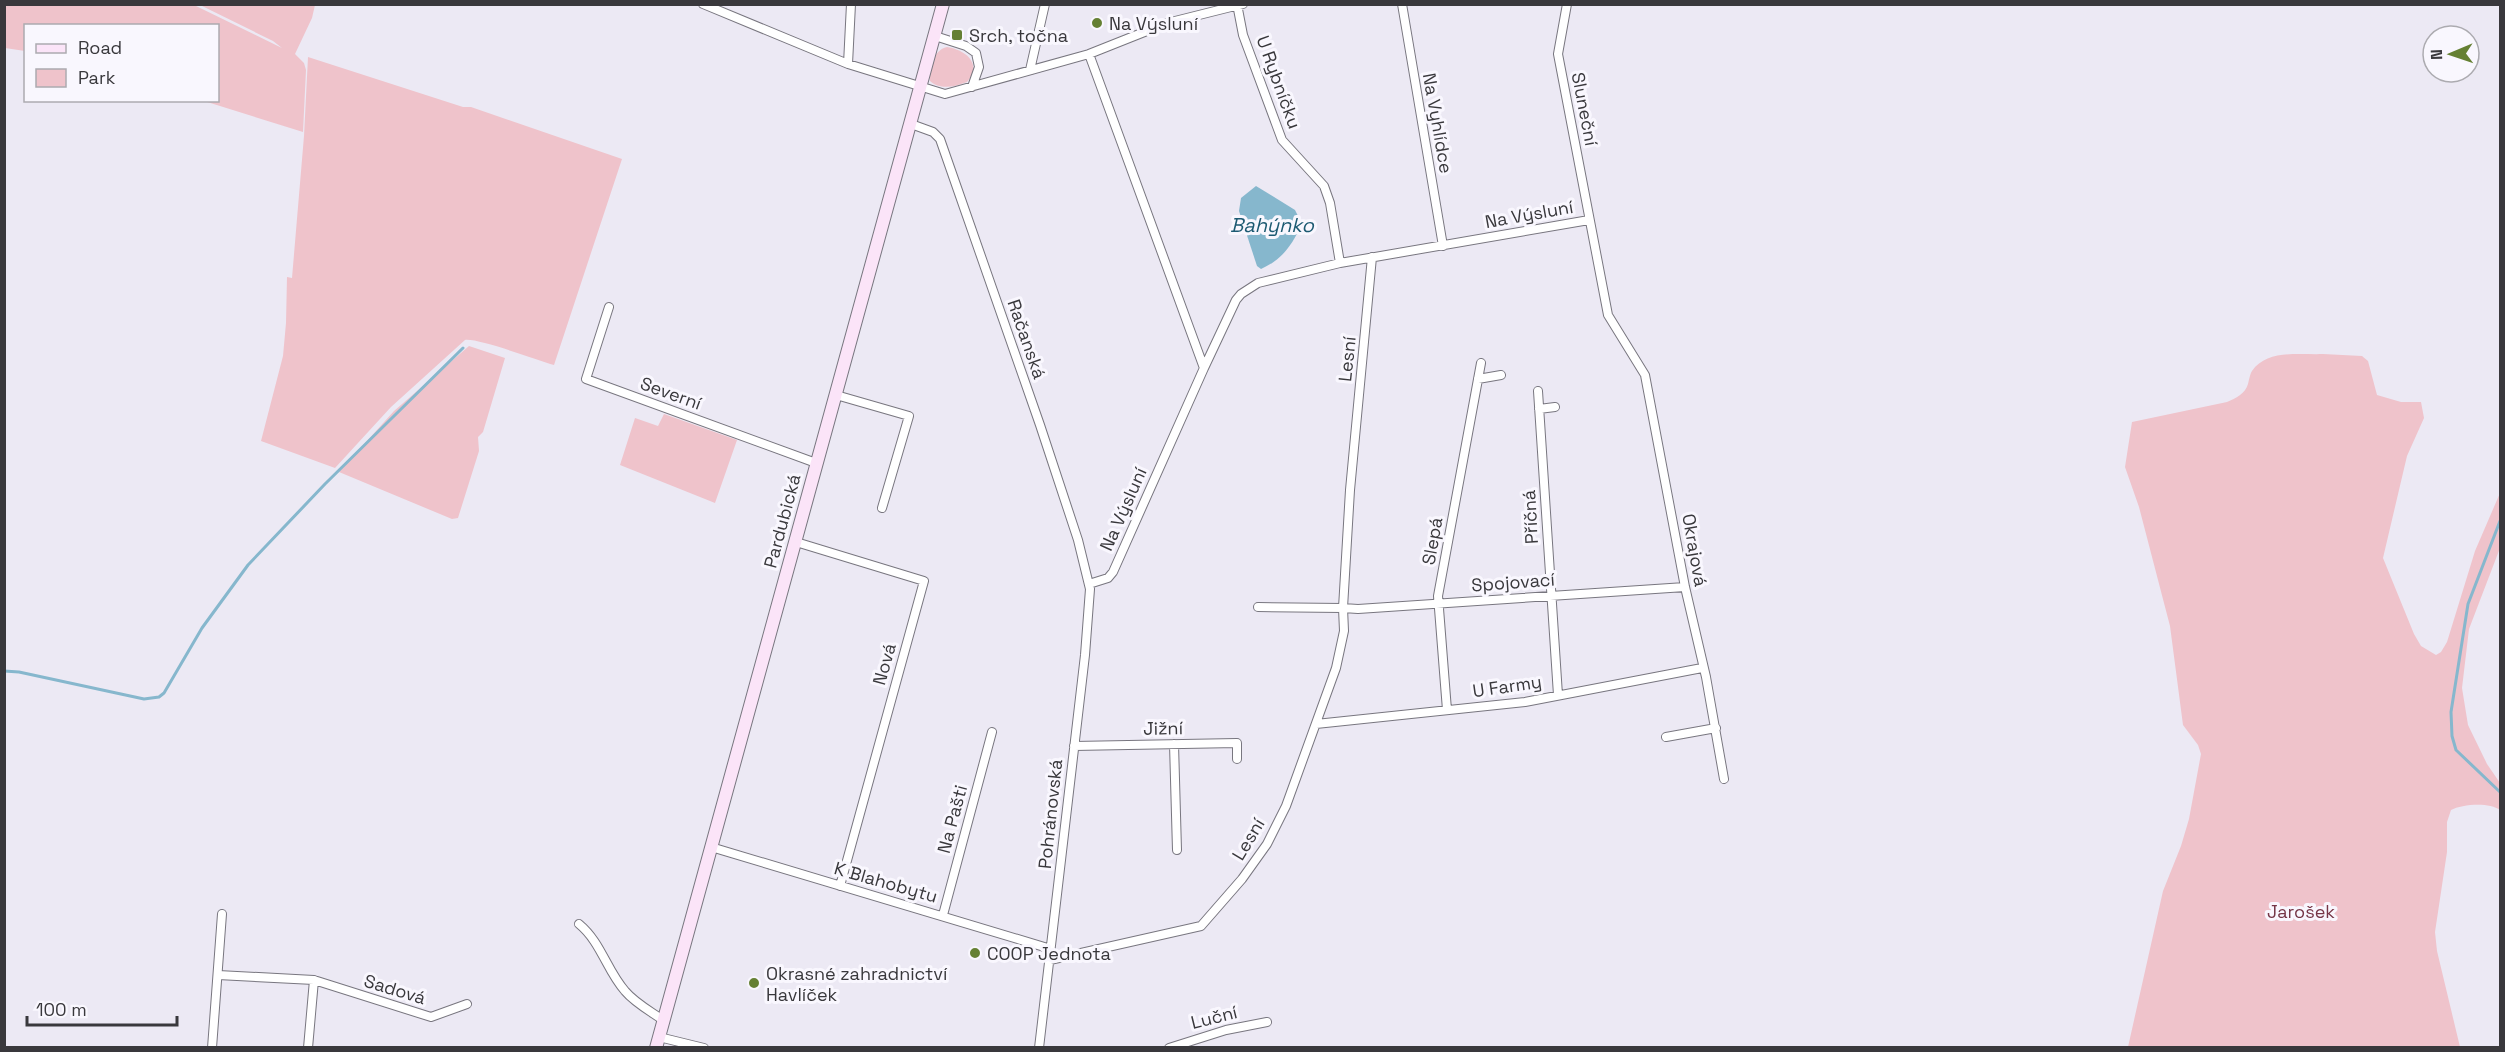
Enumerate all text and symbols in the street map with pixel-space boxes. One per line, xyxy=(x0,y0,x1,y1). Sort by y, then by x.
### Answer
place label: Na Výsluní xyxy=(1109,12,1199,35)
marker: Na Výsluní xyxy=(1090,16,1104,30)
legend xyxy=(24,24,219,102)
place label: Srch, točna xyxy=(969,24,1068,47)
north arrow xyxy=(2421,24,2481,84)
marker: Srch, točna xyxy=(950,28,964,42)
street label: U Rybníčku xyxy=(1252,32,1306,132)
text: Road xyxy=(78,36,122,59)
text: N xyxy=(2426,49,2447,60)
text: Park xyxy=(78,66,116,89)
street label: Sluneční xyxy=(1567,70,1603,148)
street label: Na Vyhlídce xyxy=(1418,71,1458,175)
street label: Na Výsluní xyxy=(1483,195,1575,233)
water label: Bahýnko xyxy=(1230,212,1315,238)
street label: Račanská xyxy=(1003,296,1051,382)
street label: Lesní xyxy=(1333,335,1361,383)
street label: Severní xyxy=(637,371,705,415)
street label: Na Výsluní xyxy=(1094,463,1152,554)
street label: Pardubická xyxy=(758,471,806,571)
street label: Příčná xyxy=(1517,489,1543,545)
street label: Okrajová xyxy=(1677,512,1713,588)
street label: Slepá xyxy=(1417,515,1447,567)
street label: Spojovací xyxy=(1470,568,1556,596)
street label: Nová xyxy=(867,640,901,688)
street label: U Farmy xyxy=(1471,670,1543,702)
street label: Jižní xyxy=(1143,716,1184,740)
street label: Pohránovská xyxy=(1033,758,1067,870)
street label: Na Pašti xyxy=(932,782,972,856)
street label: Lesní xyxy=(1226,813,1270,864)
street label: K Blahobytu xyxy=(832,856,940,908)
park label: Jarošek xyxy=(2267,900,2335,923)
place label: COOP Jednota xyxy=(987,942,1111,965)
marker: COOP Jednota xyxy=(968,946,982,960)
place label: Okrasné zahradnictví Havlíček xyxy=(766,962,948,1006)
street label: Sadová xyxy=(361,969,429,1009)
marker: Okrasné zahradnictví Havlíček xyxy=(747,976,761,990)
scale bar xyxy=(27,989,177,1027)
text: 100 m xyxy=(36,998,87,1021)
street label: Luční xyxy=(1188,1000,1240,1034)

